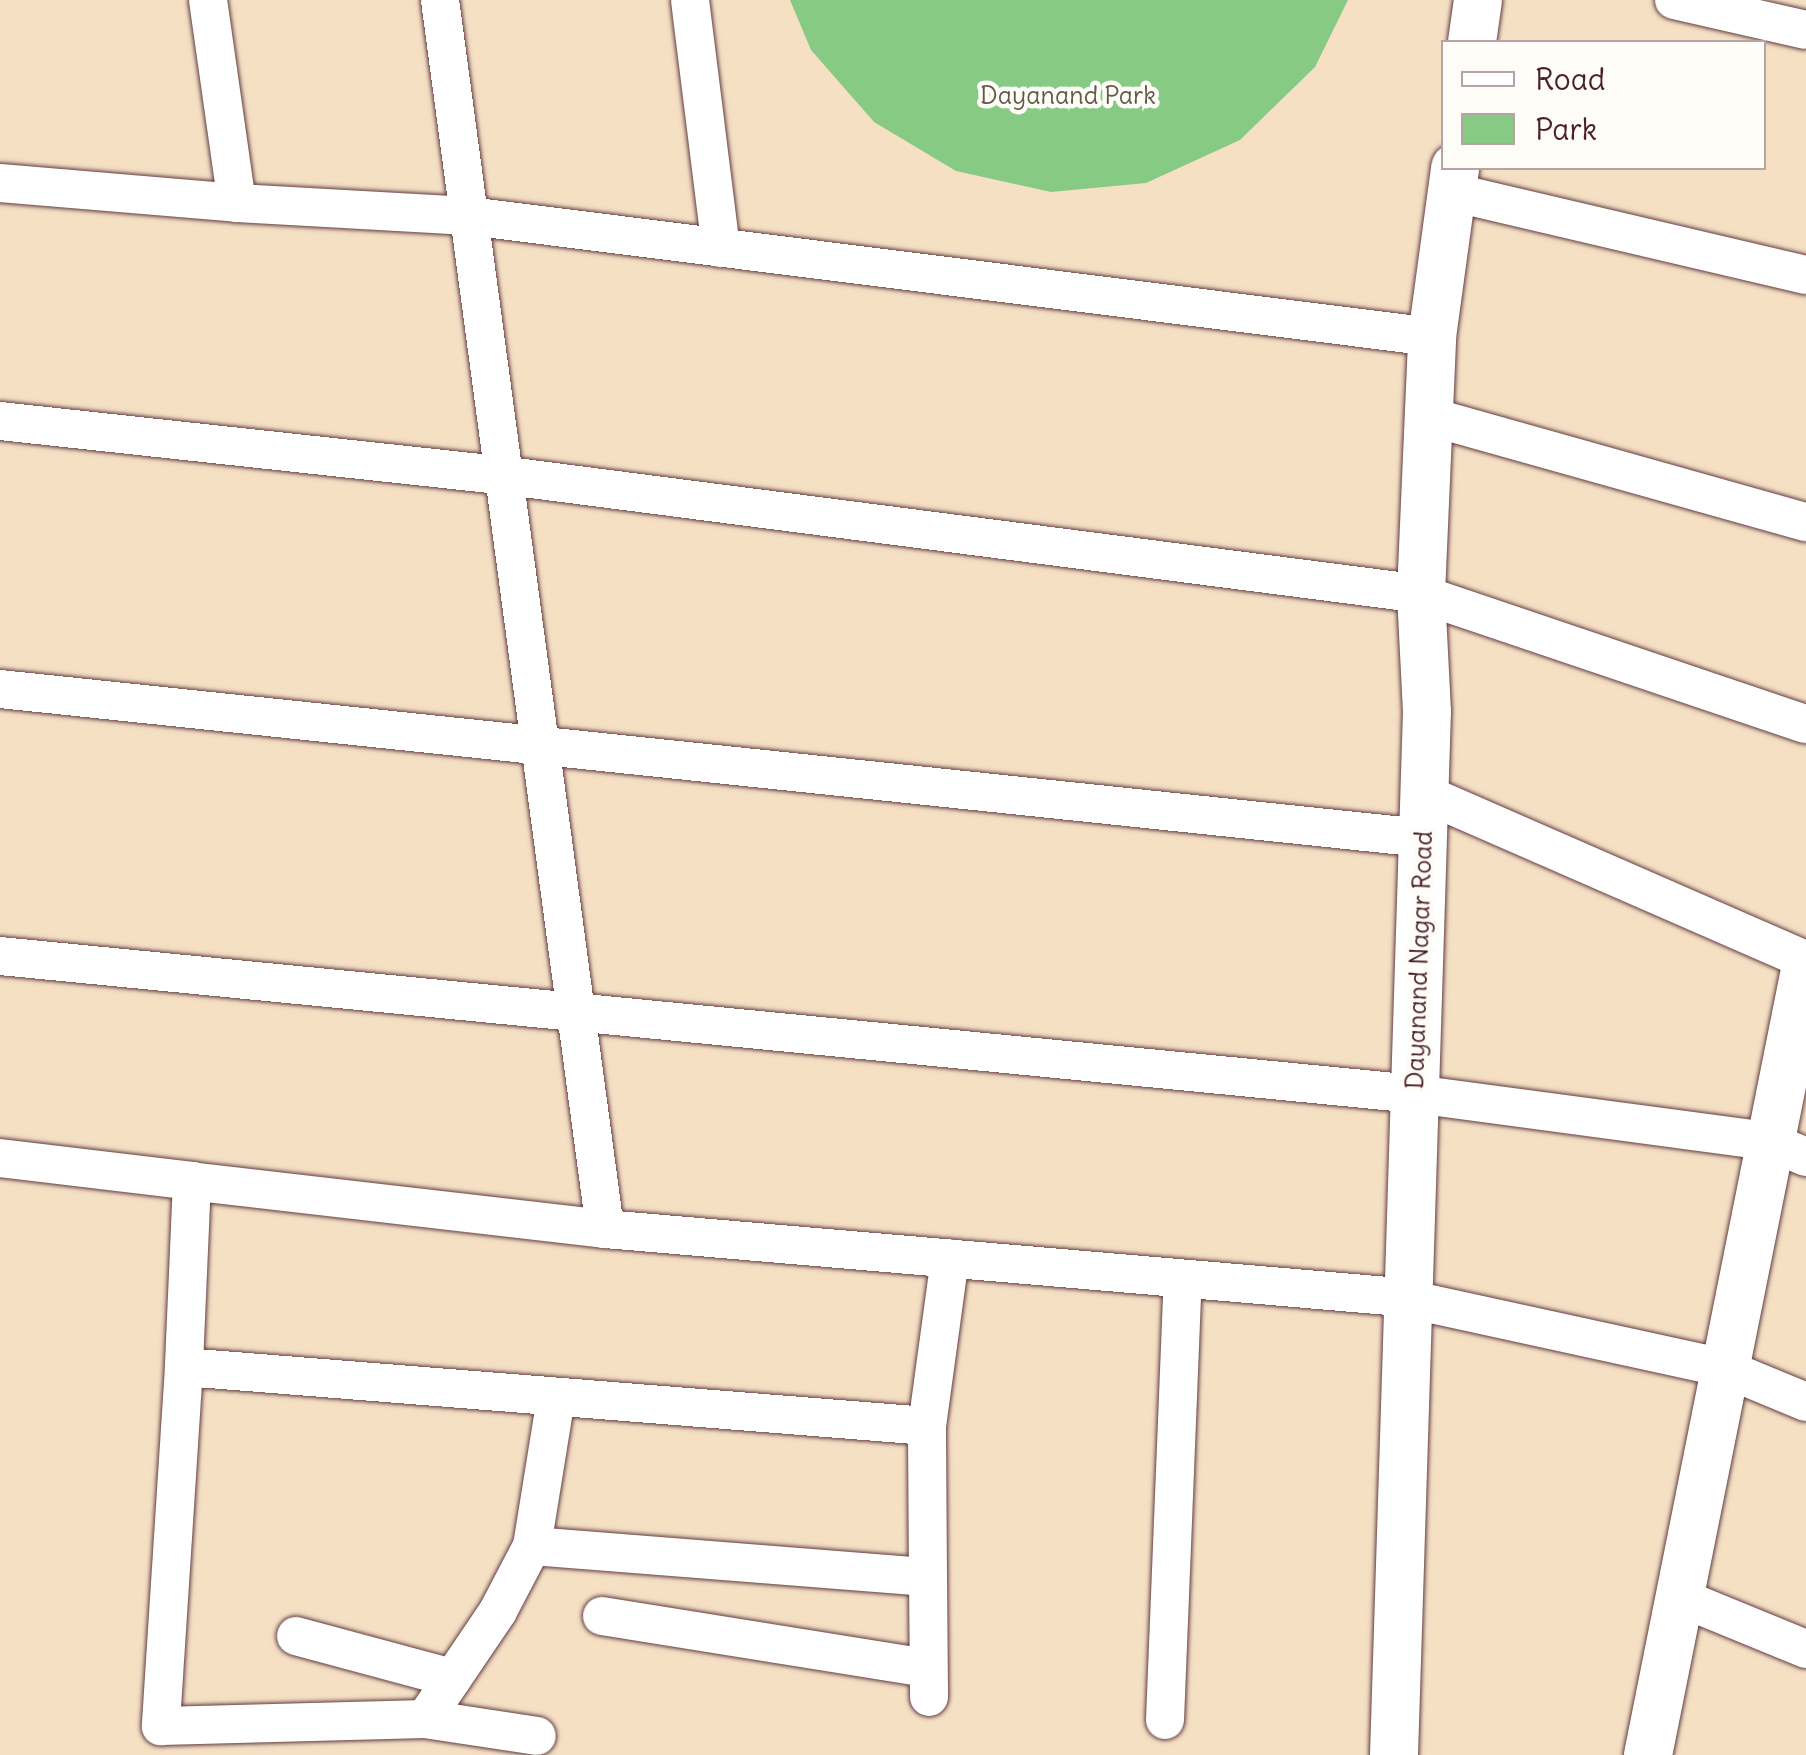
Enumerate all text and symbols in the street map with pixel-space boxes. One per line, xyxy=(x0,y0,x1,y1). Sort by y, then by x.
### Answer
legend xyxy=(1441,40,1766,170)
text: Road xyxy=(1535,60,1605,98)
park label: Dayanand Park xyxy=(980,80,1156,110)
text: Park xyxy=(1535,110,1597,148)
street label: Dayanand Nagar Road xyxy=(1399,830,1439,1090)

